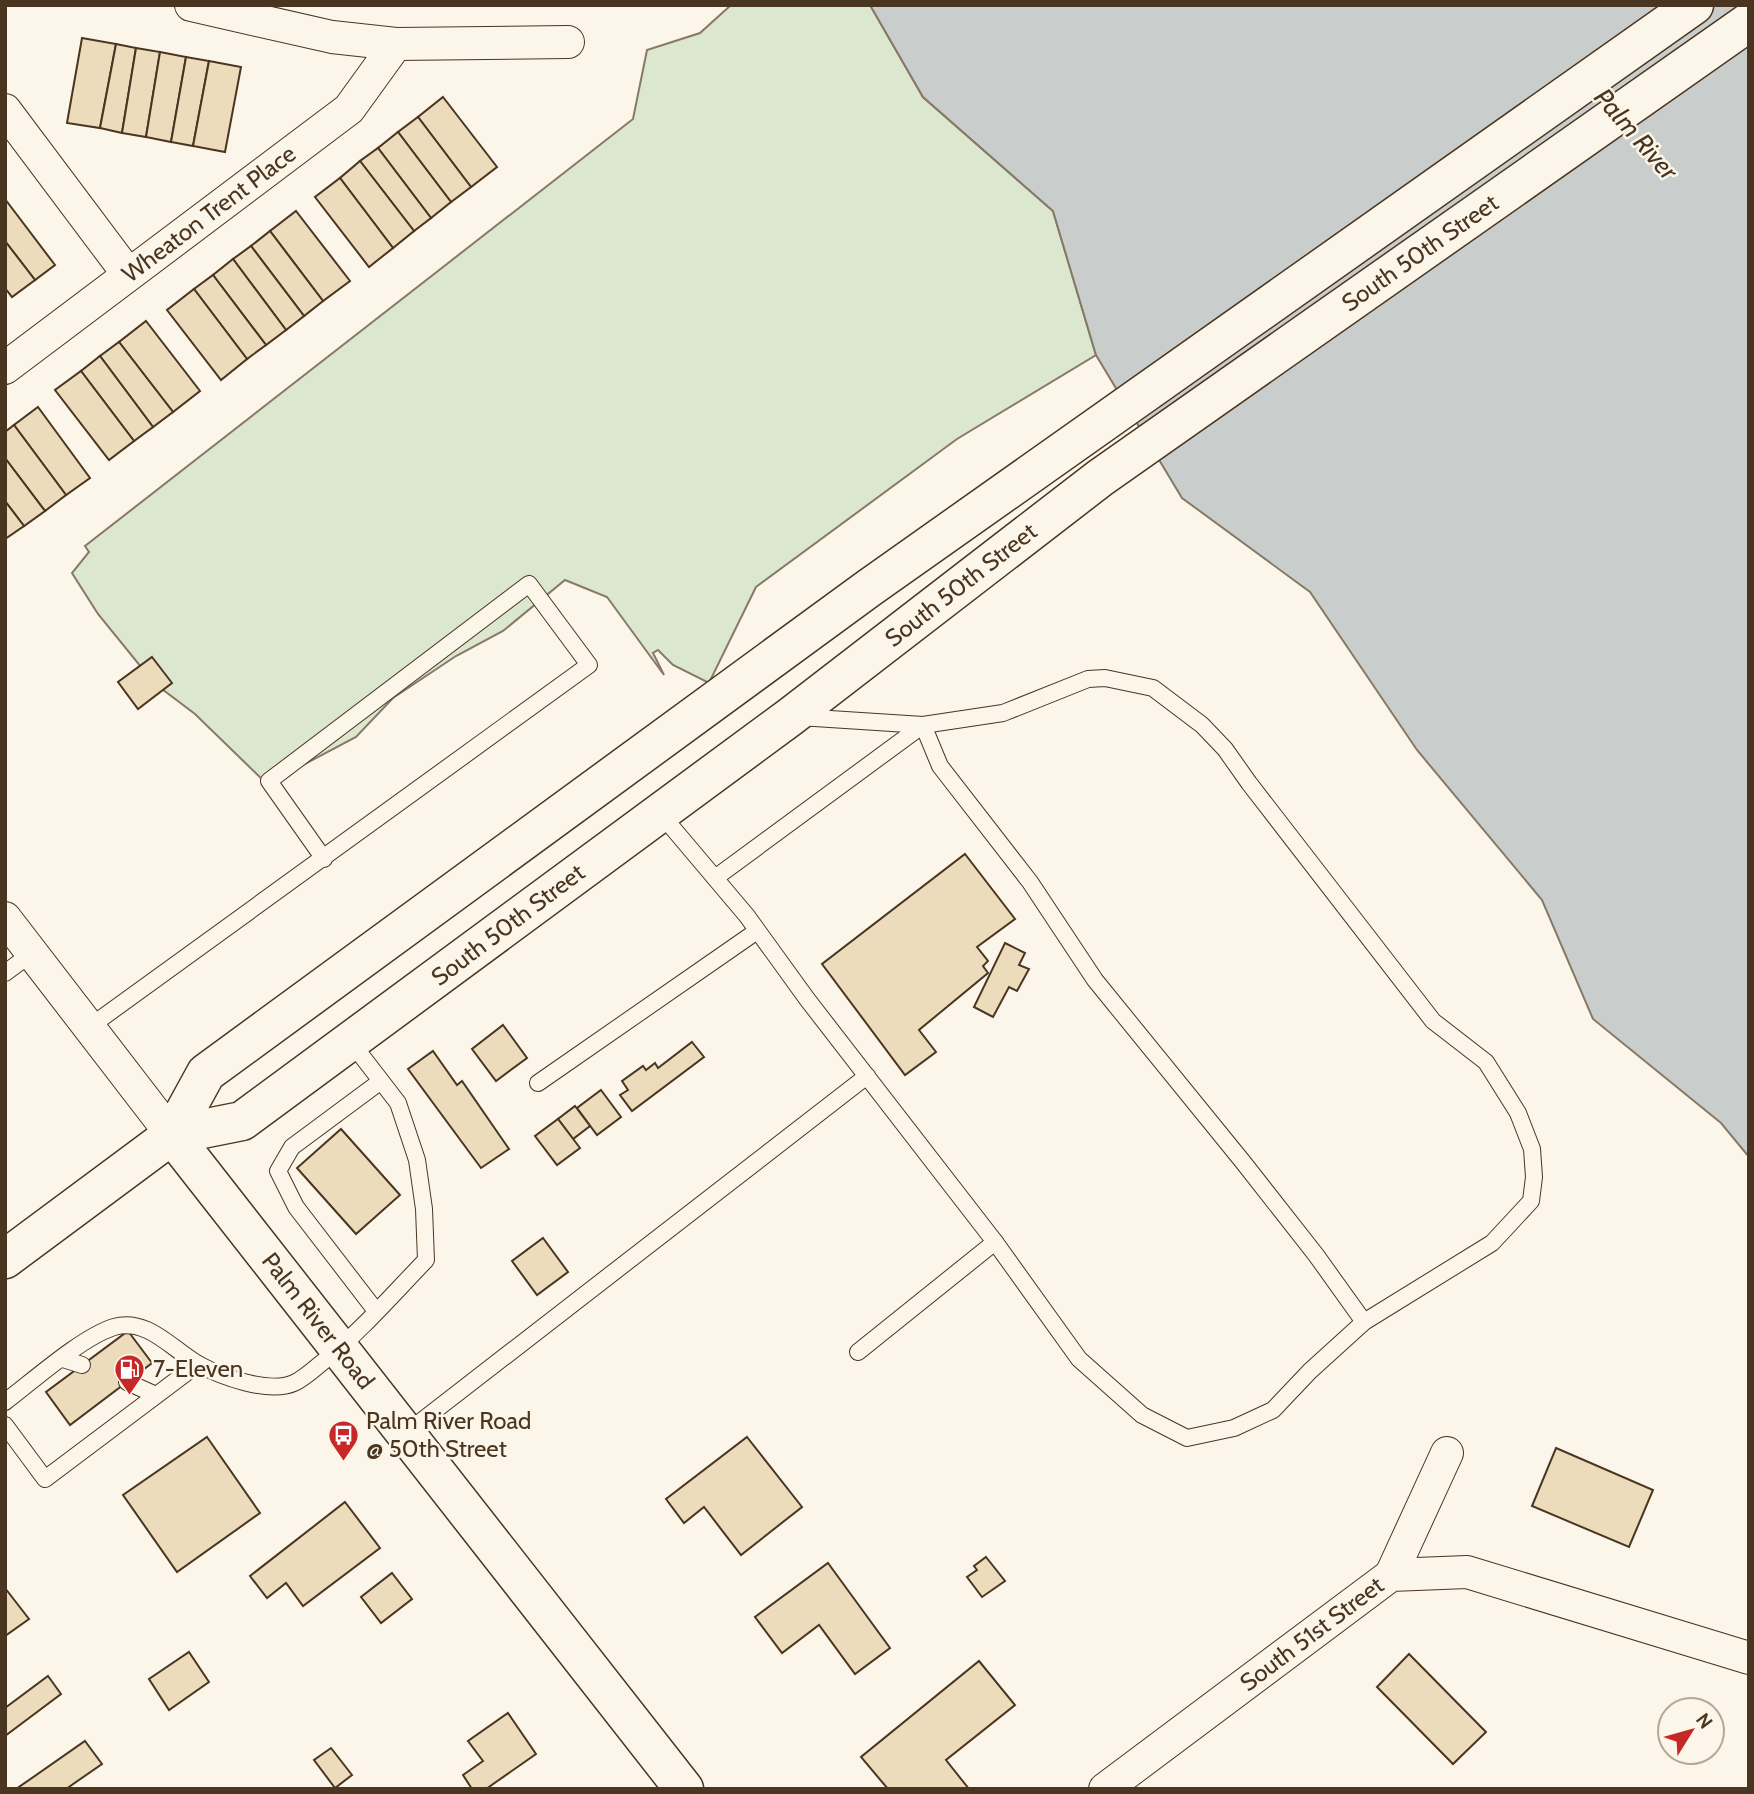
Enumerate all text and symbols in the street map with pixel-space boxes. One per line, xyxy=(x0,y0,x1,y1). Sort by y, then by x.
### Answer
water label: Palm River xyxy=(1587,82,1685,187)
street label: Wheaton Trent Place xyxy=(116,139,301,288)
street label: South 50th Street xyxy=(1336,188,1503,317)
street label: South 50th Street xyxy=(879,516,1042,653)
street label: South 50th Street xyxy=(425,858,590,992)
street label: Palm River Road xyxy=(256,1247,381,1395)
fuel station icon: 7-Eleven xyxy=(113,1352,147,1396)
place label: 7-Eleven xyxy=(153,1354,243,1383)
place label: Palm River Road @ 50th Street xyxy=(366,1406,531,1463)
bus stop icon: Palm River Road @ 50th Street xyxy=(326,1418,360,1462)
street label: South 51st Street xyxy=(1234,1570,1389,1697)
north arrow xyxy=(1656,1696,1726,1766)
text: N xyxy=(1691,1709,1717,1733)

